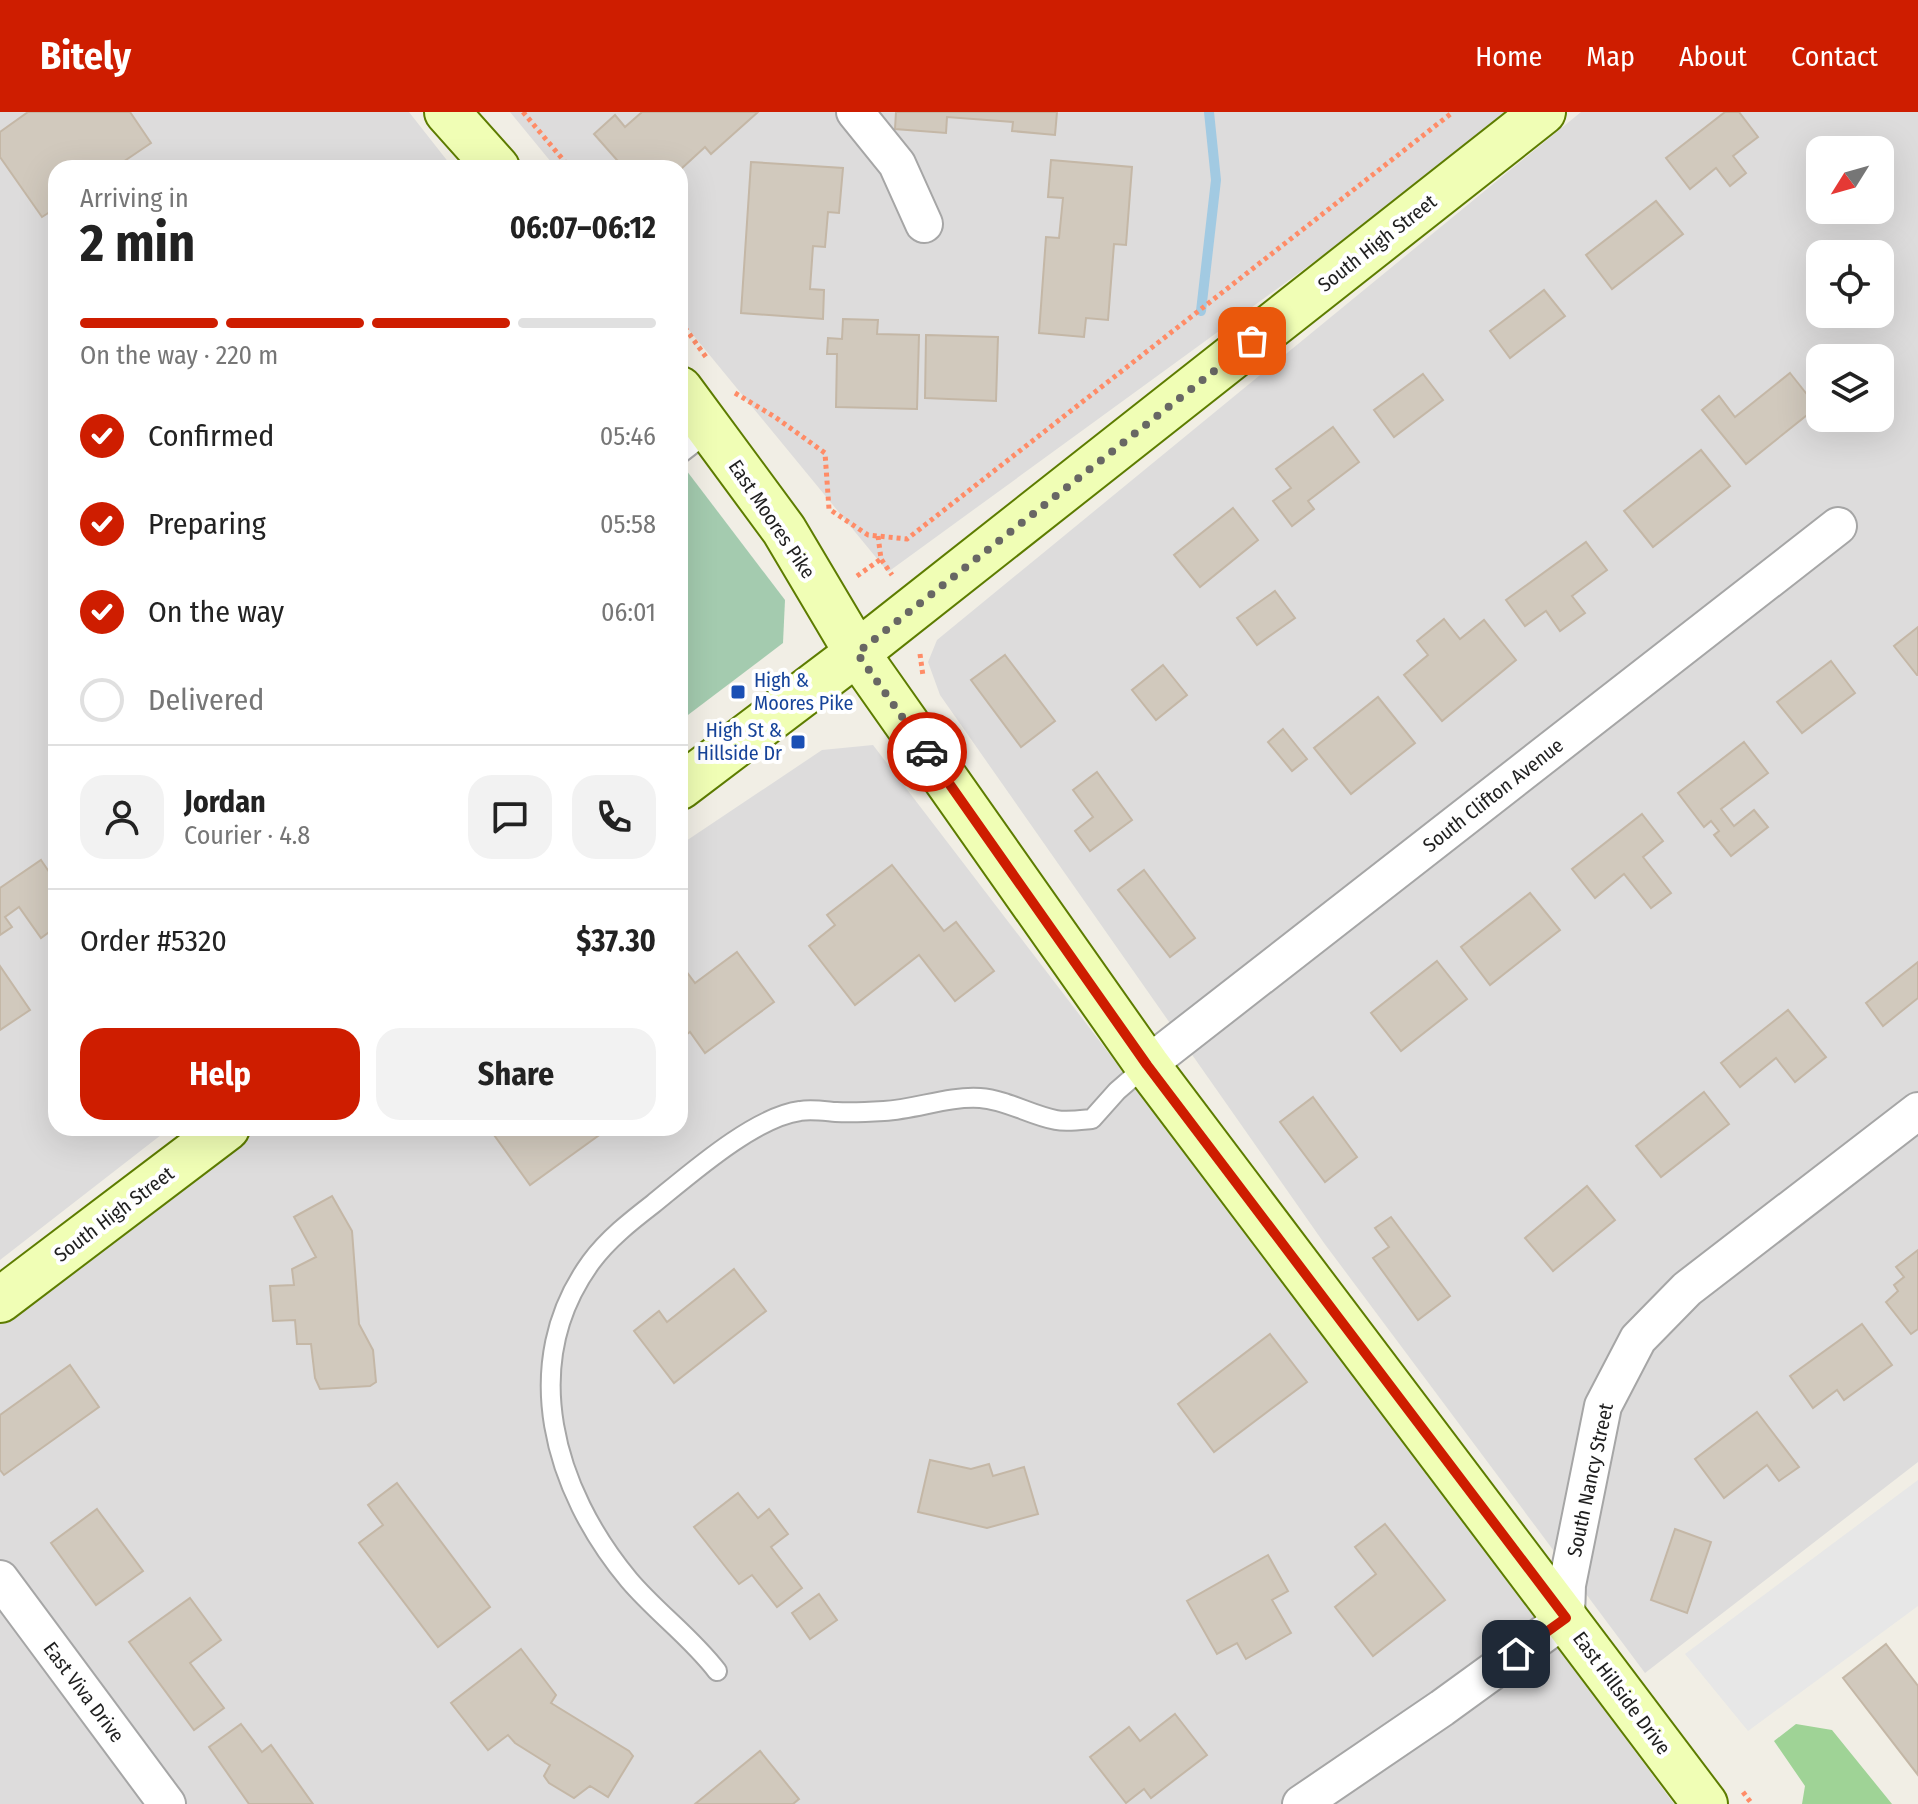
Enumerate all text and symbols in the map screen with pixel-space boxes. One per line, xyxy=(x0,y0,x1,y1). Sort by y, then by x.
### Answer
text: Bitely xyxy=(40,33,131,79)
text: Home xyxy=(1475,40,1542,73)
text: Map xyxy=(1586,40,1635,73)
text: About xyxy=(1679,40,1747,73)
text: Contact xyxy=(1791,40,1878,73)
north arrow xyxy=(1806,136,1894,224)
map controls xyxy=(1806,136,1894,432)
text: Arriving in xyxy=(80,183,189,214)
street label: South High Street xyxy=(1313,189,1441,297)
text: 06:07–06:12 xyxy=(510,210,656,246)
text: 2 min xyxy=(80,212,195,275)
button: locate xyxy=(1806,240,1894,328)
pin xyxy=(1218,307,1286,375)
icon: bag xyxy=(1230,319,1274,363)
text: On the way · 220 m xyxy=(80,340,278,371)
button: layers xyxy=(1806,344,1894,432)
icon: check xyxy=(80,414,124,458)
text: Confirmed xyxy=(148,418,274,454)
text: 05:46 xyxy=(600,421,656,452)
street label: East Moores Pike xyxy=(723,455,821,583)
icon: check xyxy=(80,502,124,546)
text: Preparing xyxy=(148,506,266,542)
text: 05:58 xyxy=(600,509,656,540)
icon: check xyxy=(80,590,124,634)
text: On the way xyxy=(148,594,284,630)
text: 06:01 xyxy=(601,597,656,628)
place label: High & Moores Pike xyxy=(754,668,853,715)
text: Delivered xyxy=(148,682,264,718)
marker: High & Moores Pike xyxy=(729,683,747,701)
courier xyxy=(887,712,967,792)
place label: High St & Hillside Dr xyxy=(697,718,782,765)
icon: car xyxy=(905,730,949,774)
marker: High St & Hillside Dr xyxy=(789,733,807,751)
street label: South Clifton Avenue xyxy=(1418,733,1568,857)
button: person xyxy=(80,775,164,859)
button: chat xyxy=(468,775,552,859)
button: phone xyxy=(572,775,656,859)
text: Jordan xyxy=(184,784,266,820)
text: Courier · 4.8 xyxy=(184,820,310,851)
text: Order #5320 xyxy=(80,923,227,959)
text: $37.30 xyxy=(576,923,656,959)
button: Help xyxy=(80,1028,360,1120)
button: Share xyxy=(376,1028,656,1120)
street label: South High Street xyxy=(49,1161,179,1267)
street label: South Nancy Street xyxy=(1562,1401,1618,1559)
pin xyxy=(1482,1620,1550,1688)
street label: East Hillside Drive xyxy=(1568,1627,1676,1759)
icon: home xyxy=(1494,1632,1538,1676)
street label: East Viva Drive xyxy=(39,1637,129,1747)

